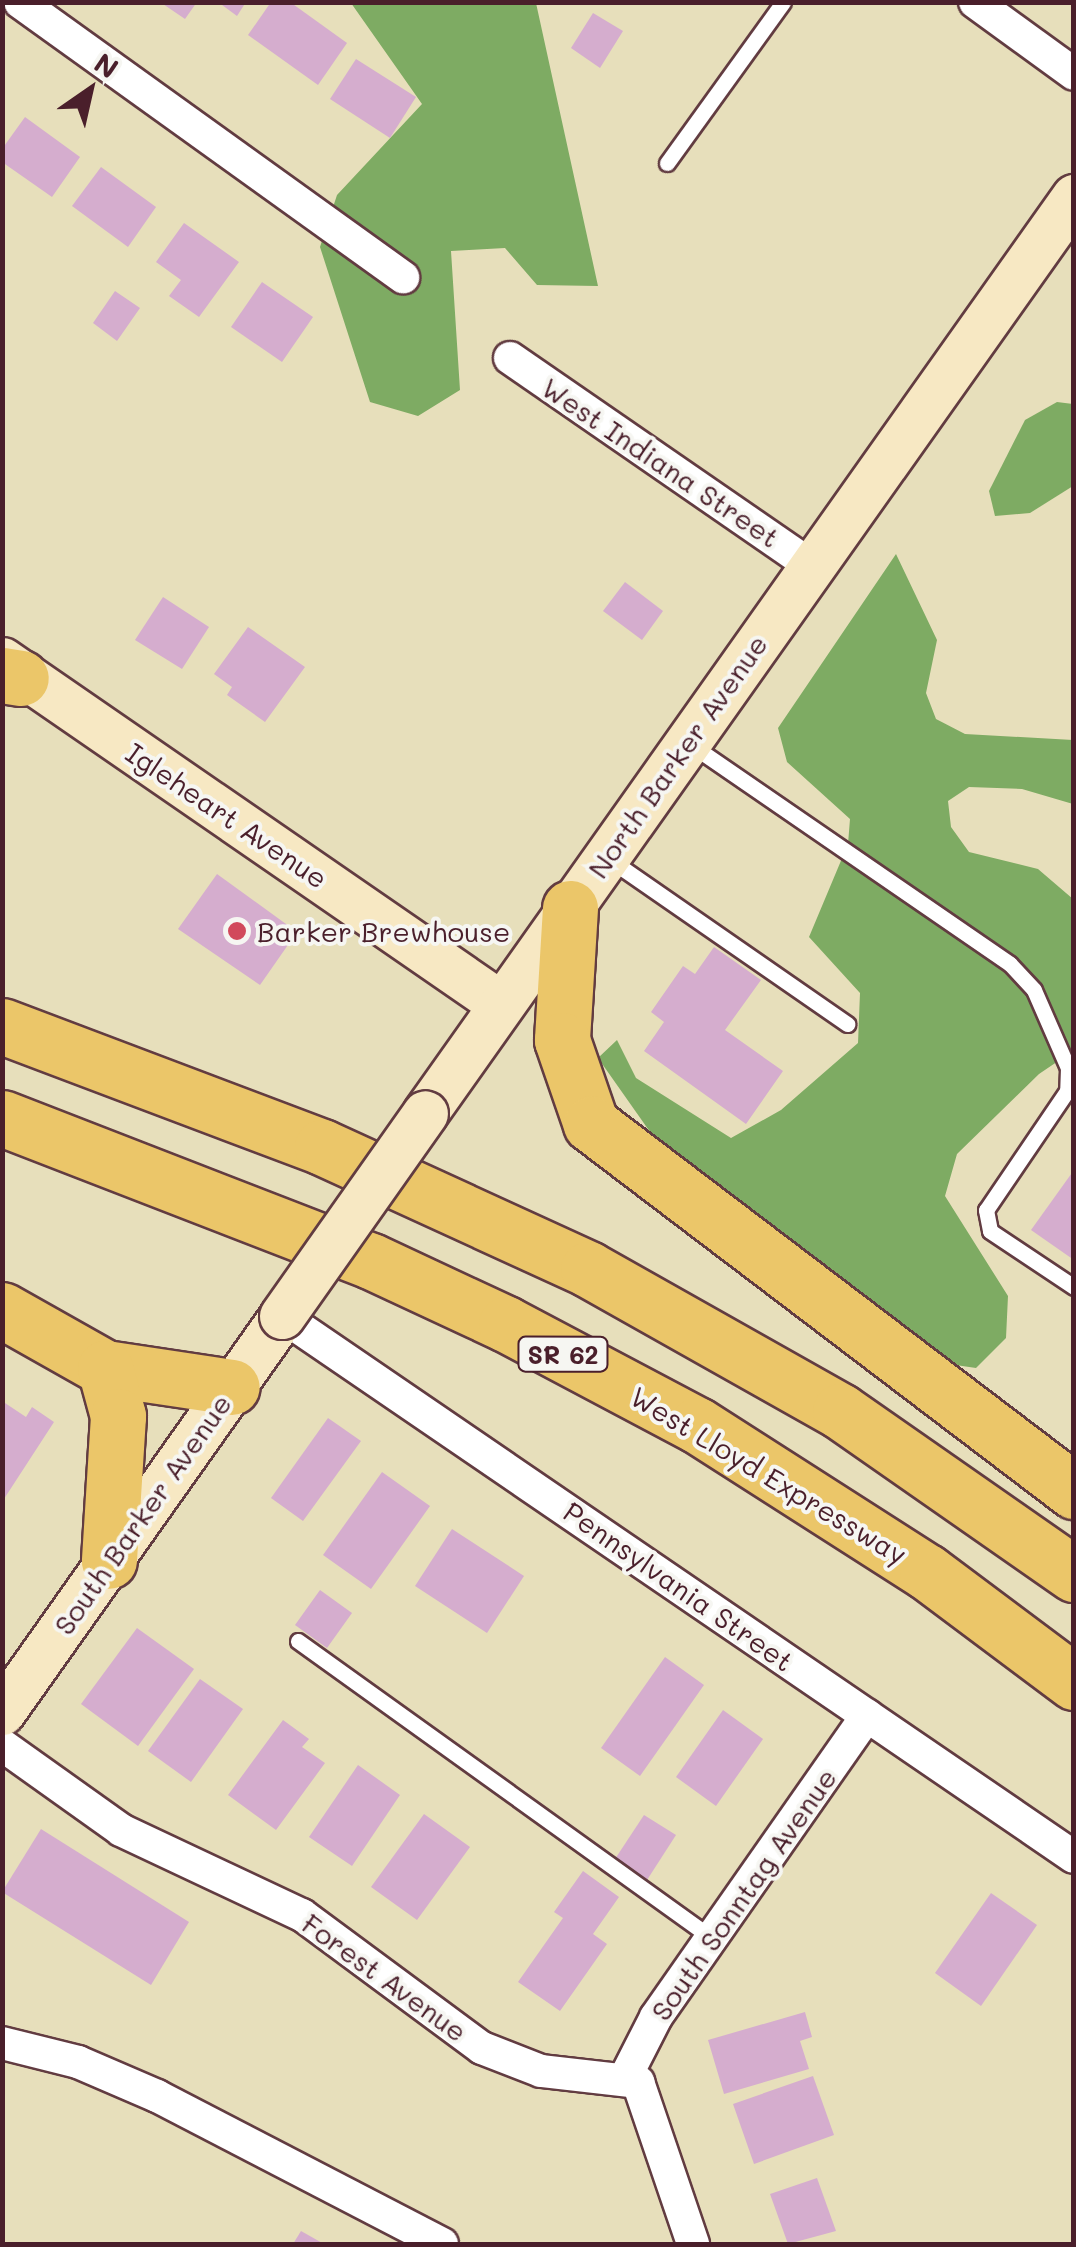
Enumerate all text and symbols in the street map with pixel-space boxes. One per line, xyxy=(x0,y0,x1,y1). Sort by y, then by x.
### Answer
north arrow xyxy=(40,40,140,140)
text: N xyxy=(88,44,126,86)
street label: West Indiana Street xyxy=(536,370,786,554)
street label: North Barker Avenue xyxy=(580,628,774,884)
street label: Igleheart Avenue xyxy=(120,735,334,895)
place label: Barker Brewhouse xyxy=(257,914,510,948)
marker: Barker Brewhouse xyxy=(226,920,248,942)
road number: SR 62 xyxy=(516,1334,610,1374)
street label: West Lloyd Expressway xyxy=(625,1379,913,1571)
street label: South Barker Avenue xyxy=(46,1387,238,1641)
street label: Pennsylvania Street xyxy=(558,1494,800,1678)
street label: South Sonntag Avenue xyxy=(643,1761,843,2027)
street label: Forest Avenue xyxy=(296,1906,474,2048)

